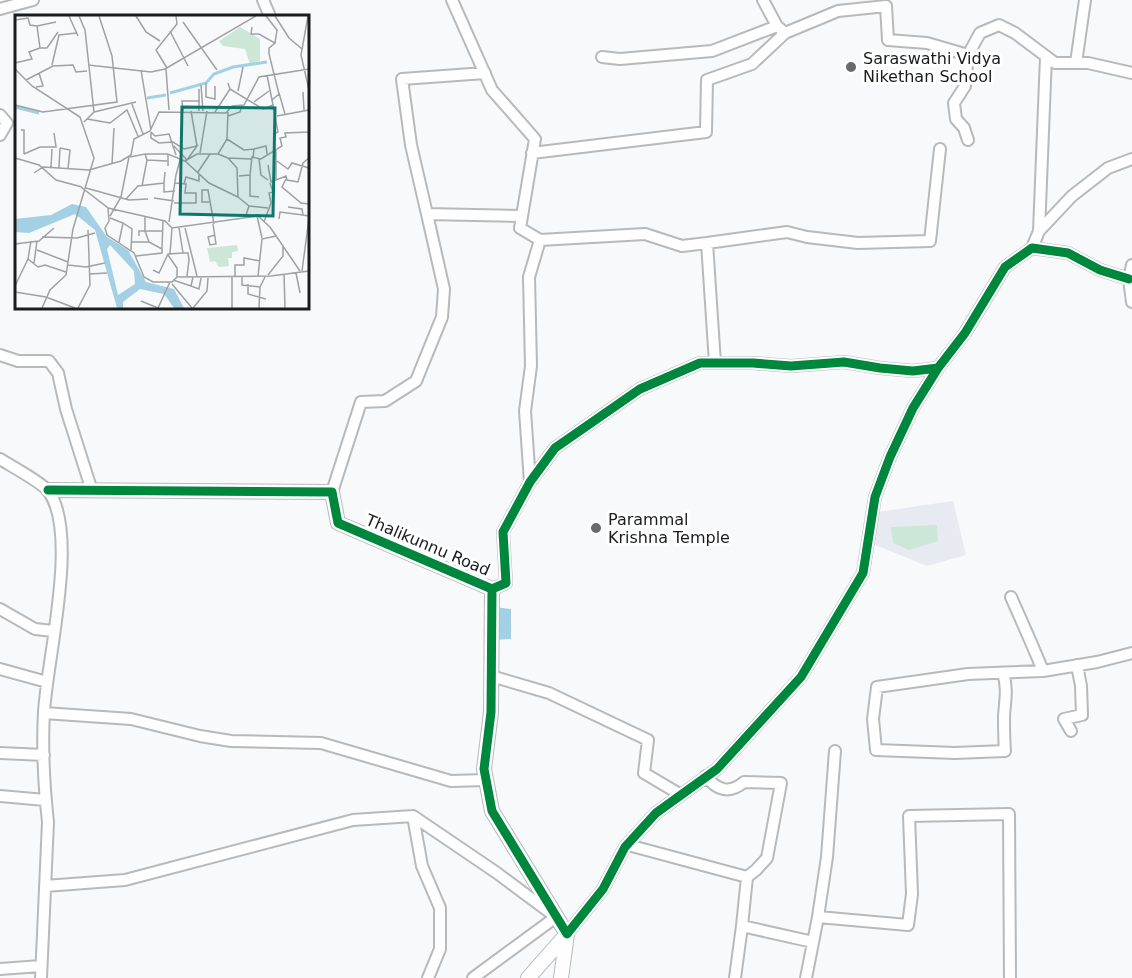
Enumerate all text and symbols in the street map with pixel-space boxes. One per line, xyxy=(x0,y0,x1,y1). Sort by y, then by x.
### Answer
inset map xyxy=(15,15,309,309)
place label: Saraswathi Vidya Nikethan School xyxy=(863,49,1001,86)
marker: Saraswathi Vidya Nikethan School xyxy=(844,60,858,74)
street label: Thalikunnu Road xyxy=(362,510,493,580)
place label: Parammal Krishna Temple xyxy=(608,510,730,547)
marker: Parammal Krishna Temple xyxy=(589,521,603,535)

